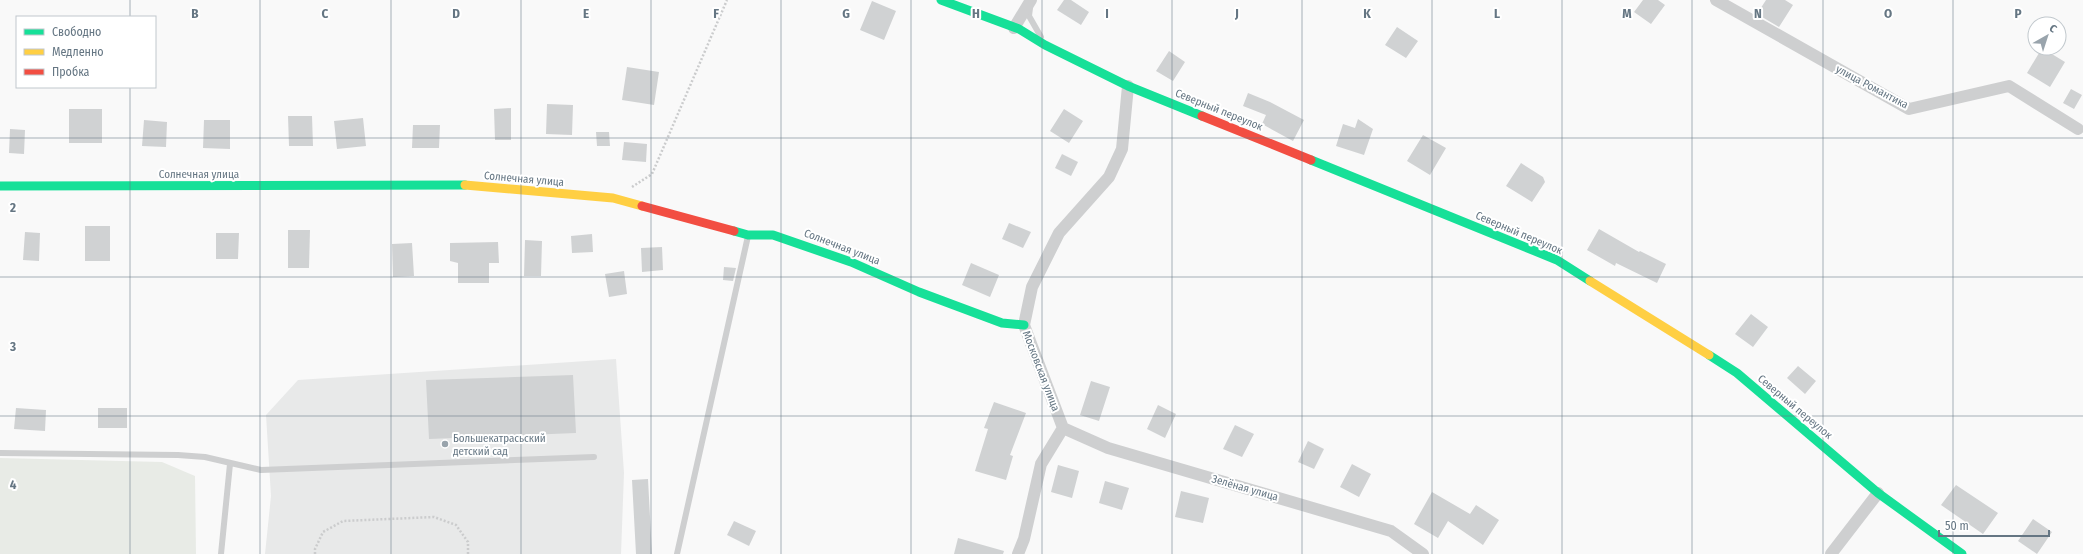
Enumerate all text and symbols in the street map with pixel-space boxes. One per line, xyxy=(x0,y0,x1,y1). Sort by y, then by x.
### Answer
text: B xyxy=(191,6,199,21)
text: C xyxy=(322,6,329,21)
text: D xyxy=(452,6,460,21)
text: E xyxy=(583,6,589,21)
text: F xyxy=(713,6,719,21)
text: G xyxy=(842,6,850,21)
text: H xyxy=(972,6,980,21)
text: I xyxy=(1105,6,1109,21)
text: J xyxy=(1234,6,1239,21)
text: K xyxy=(1363,6,1371,21)
text: L xyxy=(1494,6,1500,21)
text: M xyxy=(1622,6,1632,21)
text: N xyxy=(1754,6,1762,21)
text: O xyxy=(1884,6,1892,21)
text: P xyxy=(2014,6,2022,21)
legend xyxy=(16,16,156,88)
north arrow xyxy=(2027,16,2067,56)
text: С xyxy=(2047,22,2059,36)
text: Свободно xyxy=(52,25,101,39)
text: Медленно xyxy=(52,45,104,59)
street label: улица Романтика xyxy=(1834,62,1910,112)
text: Пробка xyxy=(52,65,90,79)
street label: Северный переулок xyxy=(1173,87,1265,134)
street label: Солнечная улица xyxy=(159,168,239,181)
street label: Солнечная улица xyxy=(483,169,565,189)
text: 2 xyxy=(9,200,16,215)
street label: Северный переулок xyxy=(1474,209,1565,258)
street label: Солнечная улица xyxy=(802,227,882,267)
street label: Московская улица xyxy=(1020,329,1062,413)
text: 3 xyxy=(9,339,16,354)
street label: Северный переулок xyxy=(1755,372,1835,442)
place label: Большекатрасьский детский сад xyxy=(453,432,546,458)
marker: Большекатрасьский детский сад xyxy=(440,439,450,449)
street label: Зелёная улица xyxy=(1210,472,1280,504)
text: 4 xyxy=(10,477,17,492)
scale bar xyxy=(1939,512,2049,538)
text: 50 m xyxy=(1945,519,1969,533)

